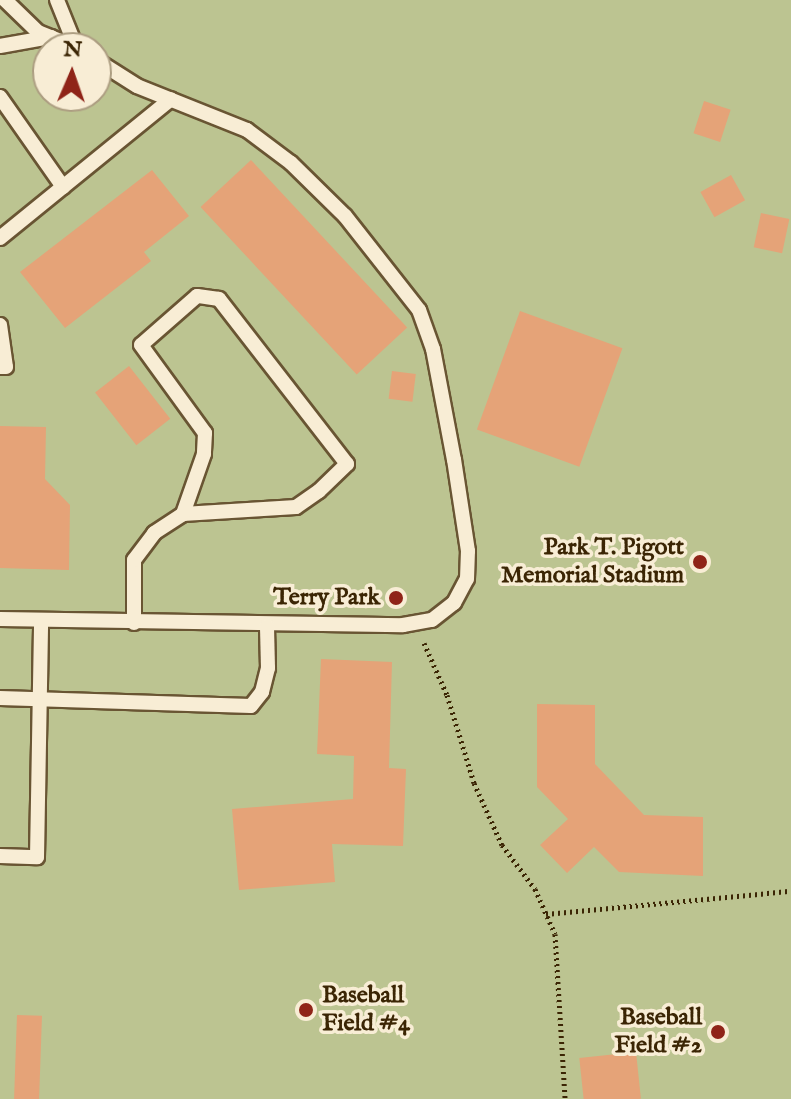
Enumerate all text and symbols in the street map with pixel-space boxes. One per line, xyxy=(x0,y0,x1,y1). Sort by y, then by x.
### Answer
north arrow xyxy=(32,32,112,112)
text: N xyxy=(63,36,83,64)
place label: Park T. Pigott Memorial Stadium xyxy=(501,534,684,590)
marker: Park T. Pigott Memorial Stadium xyxy=(691,553,709,571)
place label: Terry Park xyxy=(273,584,380,612)
marker: Terry Park xyxy=(387,589,405,607)
place label: Baseball Field #4 xyxy=(322,982,410,1038)
marker: Baseball Field #4 xyxy=(297,1001,315,1019)
place label: Baseball Field #2 xyxy=(614,1004,702,1060)
marker: Baseball Field #2 xyxy=(709,1023,727,1041)

